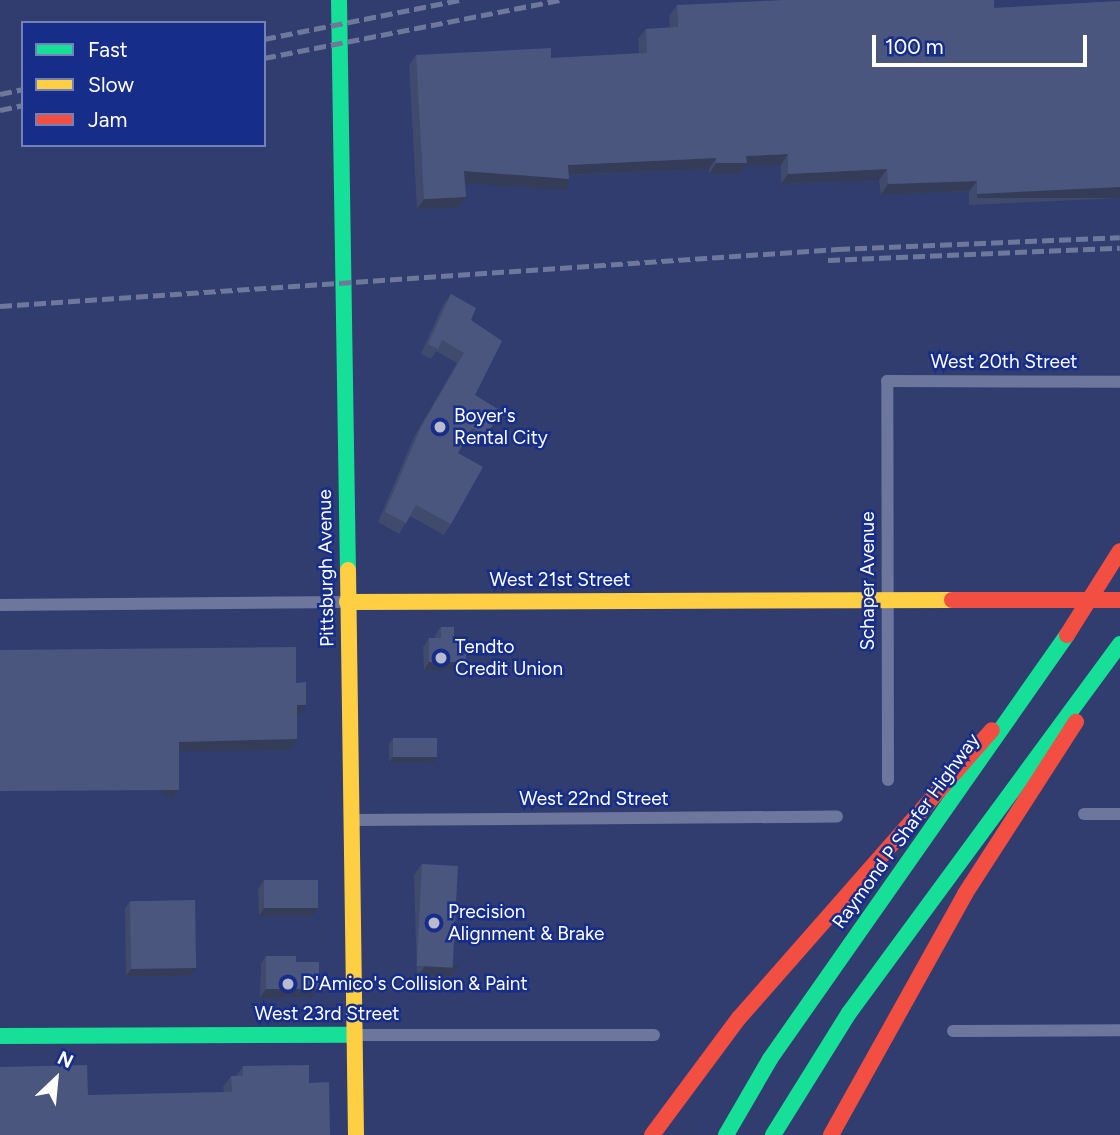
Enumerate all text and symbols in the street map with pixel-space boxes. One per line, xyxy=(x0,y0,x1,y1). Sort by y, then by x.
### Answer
legend xyxy=(21,21,266,147)
scale bar xyxy=(875,21,1090,65)
text: 100 m xyxy=(885,34,944,59)
text: Fast xyxy=(88,37,128,62)
text: Slow xyxy=(88,72,134,97)
text: Jam xyxy=(88,107,127,132)
street label: West 20th Street xyxy=(930,351,1078,373)
place label: Boyer's Rental City xyxy=(454,405,548,449)
marker: Boyer's Rental City xyxy=(432,419,448,435)
street label: Pittsburgh Avenue xyxy=(313,489,339,647)
street label: Schaper Avenue xyxy=(857,511,879,651)
street label: West 21st Street xyxy=(490,569,630,591)
place label: Tendto Credit Union xyxy=(455,636,563,680)
marker: Tendto Credit Union xyxy=(433,650,449,666)
street label: Raymond P Shafer Highway xyxy=(828,729,984,933)
street label: West 22nd Street xyxy=(519,788,669,810)
place label: Precision Alignment & Brake xyxy=(448,901,604,945)
marker: Precision Alignment & Brake xyxy=(426,915,442,931)
place label: D'Amico's Collision & Paint xyxy=(302,973,528,995)
marker: D'Amico's Collision & Paint xyxy=(280,976,296,992)
street label: West 23rd Street xyxy=(255,1003,399,1025)
north arrow xyxy=(21,1044,91,1114)
text: N xyxy=(54,1046,77,1073)

